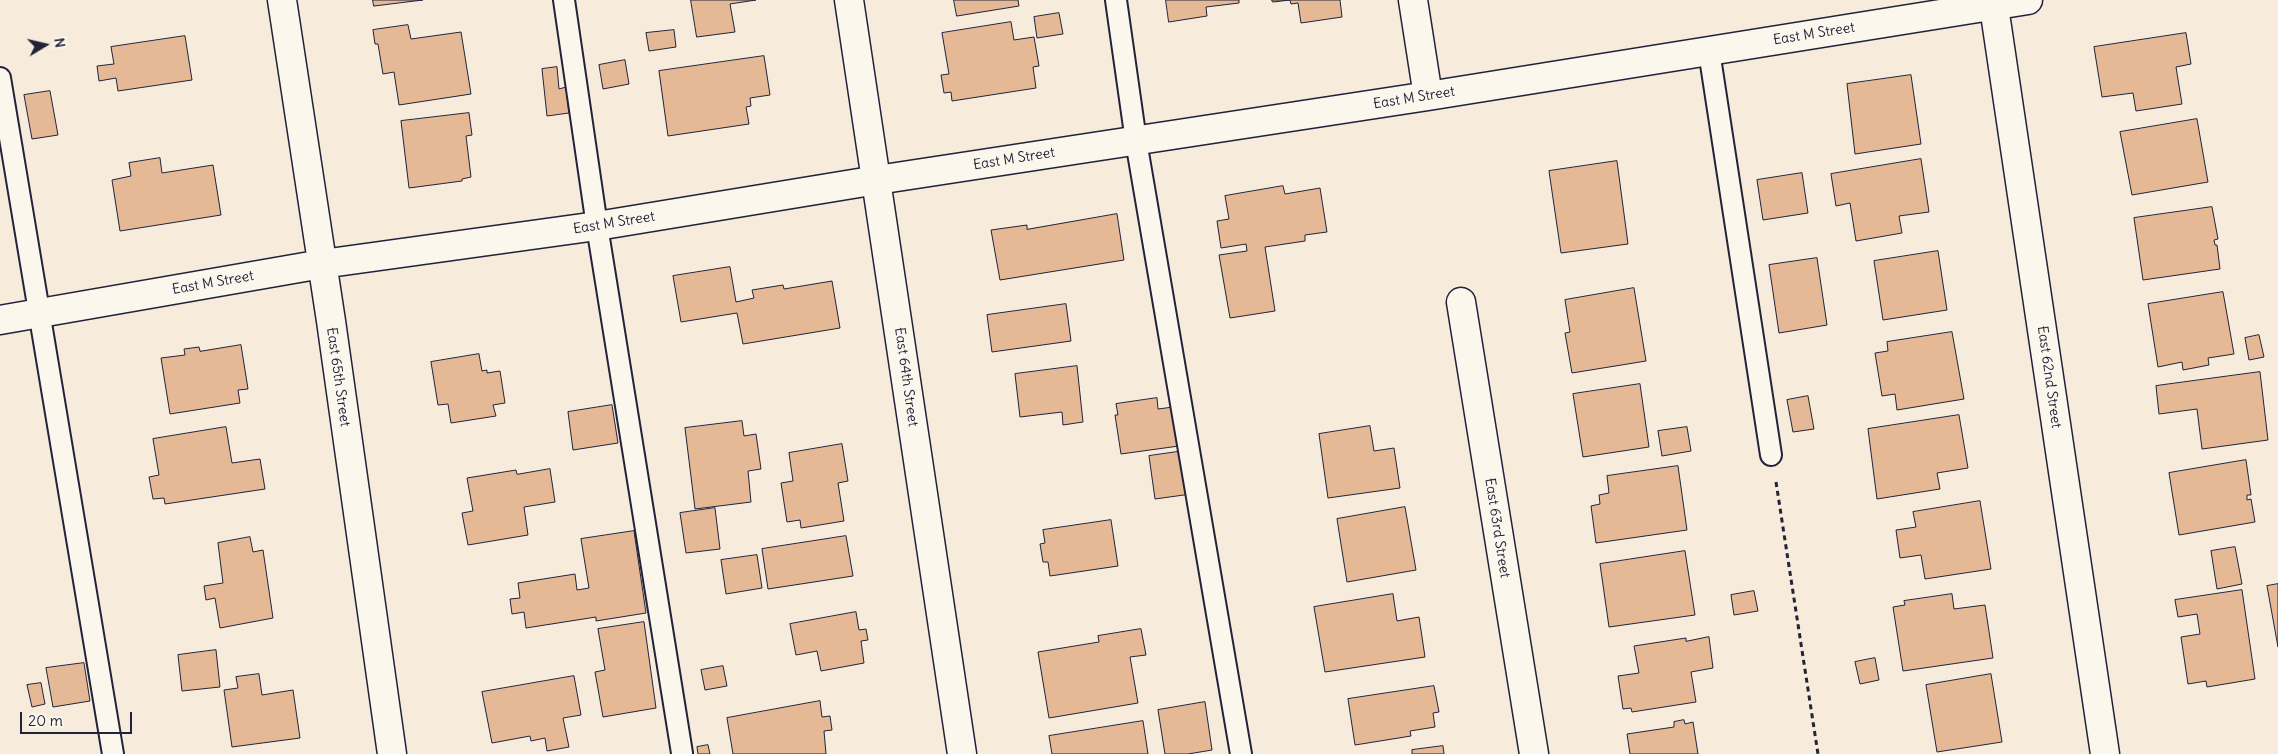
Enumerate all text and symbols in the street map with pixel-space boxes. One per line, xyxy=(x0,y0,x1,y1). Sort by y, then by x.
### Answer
street label: East M Street xyxy=(1772,19,1856,49)
north arrow xyxy=(20,20,70,70)
text: N xyxy=(50,36,69,49)
street label: East M Street xyxy=(1372,83,1456,113)
street label: East M Street xyxy=(972,144,1056,174)
street label: East M Street xyxy=(572,208,656,238)
street label: East M Street xyxy=(171,268,255,298)
street label: East 62nd Street xyxy=(2033,325,2065,429)
street label: East 65th Street xyxy=(323,326,353,428)
street label: East 64th Street xyxy=(891,326,921,428)
street label: East 63rd Street xyxy=(1481,477,1513,579)
scale bar xyxy=(22,702,135,734)
text: 20 m xyxy=(28,711,63,730)

